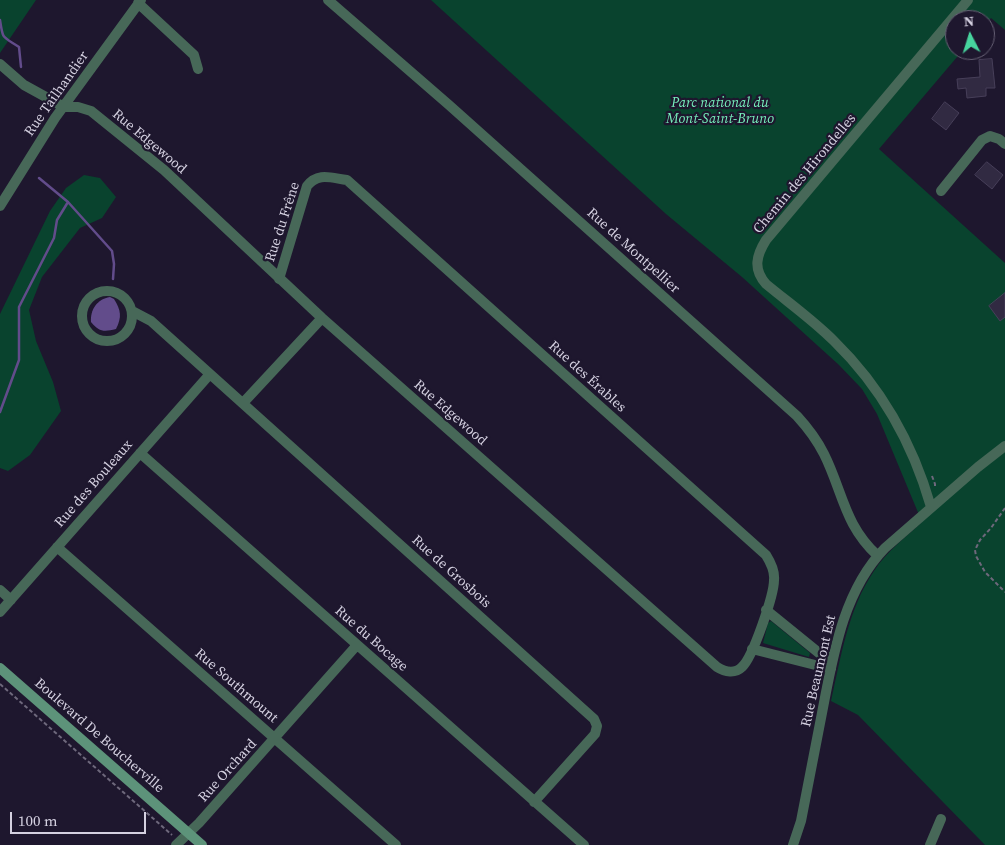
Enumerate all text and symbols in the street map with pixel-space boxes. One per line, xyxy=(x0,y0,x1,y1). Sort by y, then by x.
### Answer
north arrow xyxy=(945,10,995,60)
text: N xyxy=(963,11,975,31)
street label: Rue Tailhandier xyxy=(21,48,93,140)
park label: Parc national du Mont-Saint-Bruno xyxy=(666,95,774,128)
street label: Rue Edgewood xyxy=(109,106,189,178)
street label: Chemin des Hirondelles xyxy=(750,111,860,237)
street label: Rue du Frêne xyxy=(262,180,304,264)
street label: Rue de Montpellier xyxy=(583,205,683,297)
street label: Rue des Érables xyxy=(545,338,629,416)
street label: Rue Edgewood xyxy=(410,377,490,449)
street label: Rue des Bouleaux xyxy=(52,437,136,531)
street label: Rue de Grosbois xyxy=(408,532,494,612)
street label: Rue du Bocage xyxy=(331,603,411,675)
street label: Rue Beaumont Est xyxy=(798,614,840,728)
street label: Rue Southmount xyxy=(191,645,281,727)
street label: Boulevard De Boucherville xyxy=(31,675,167,797)
street label: Rue Orchard xyxy=(195,736,261,806)
scale bar xyxy=(12,802,149,834)
text: 100 m xyxy=(18,810,58,831)

